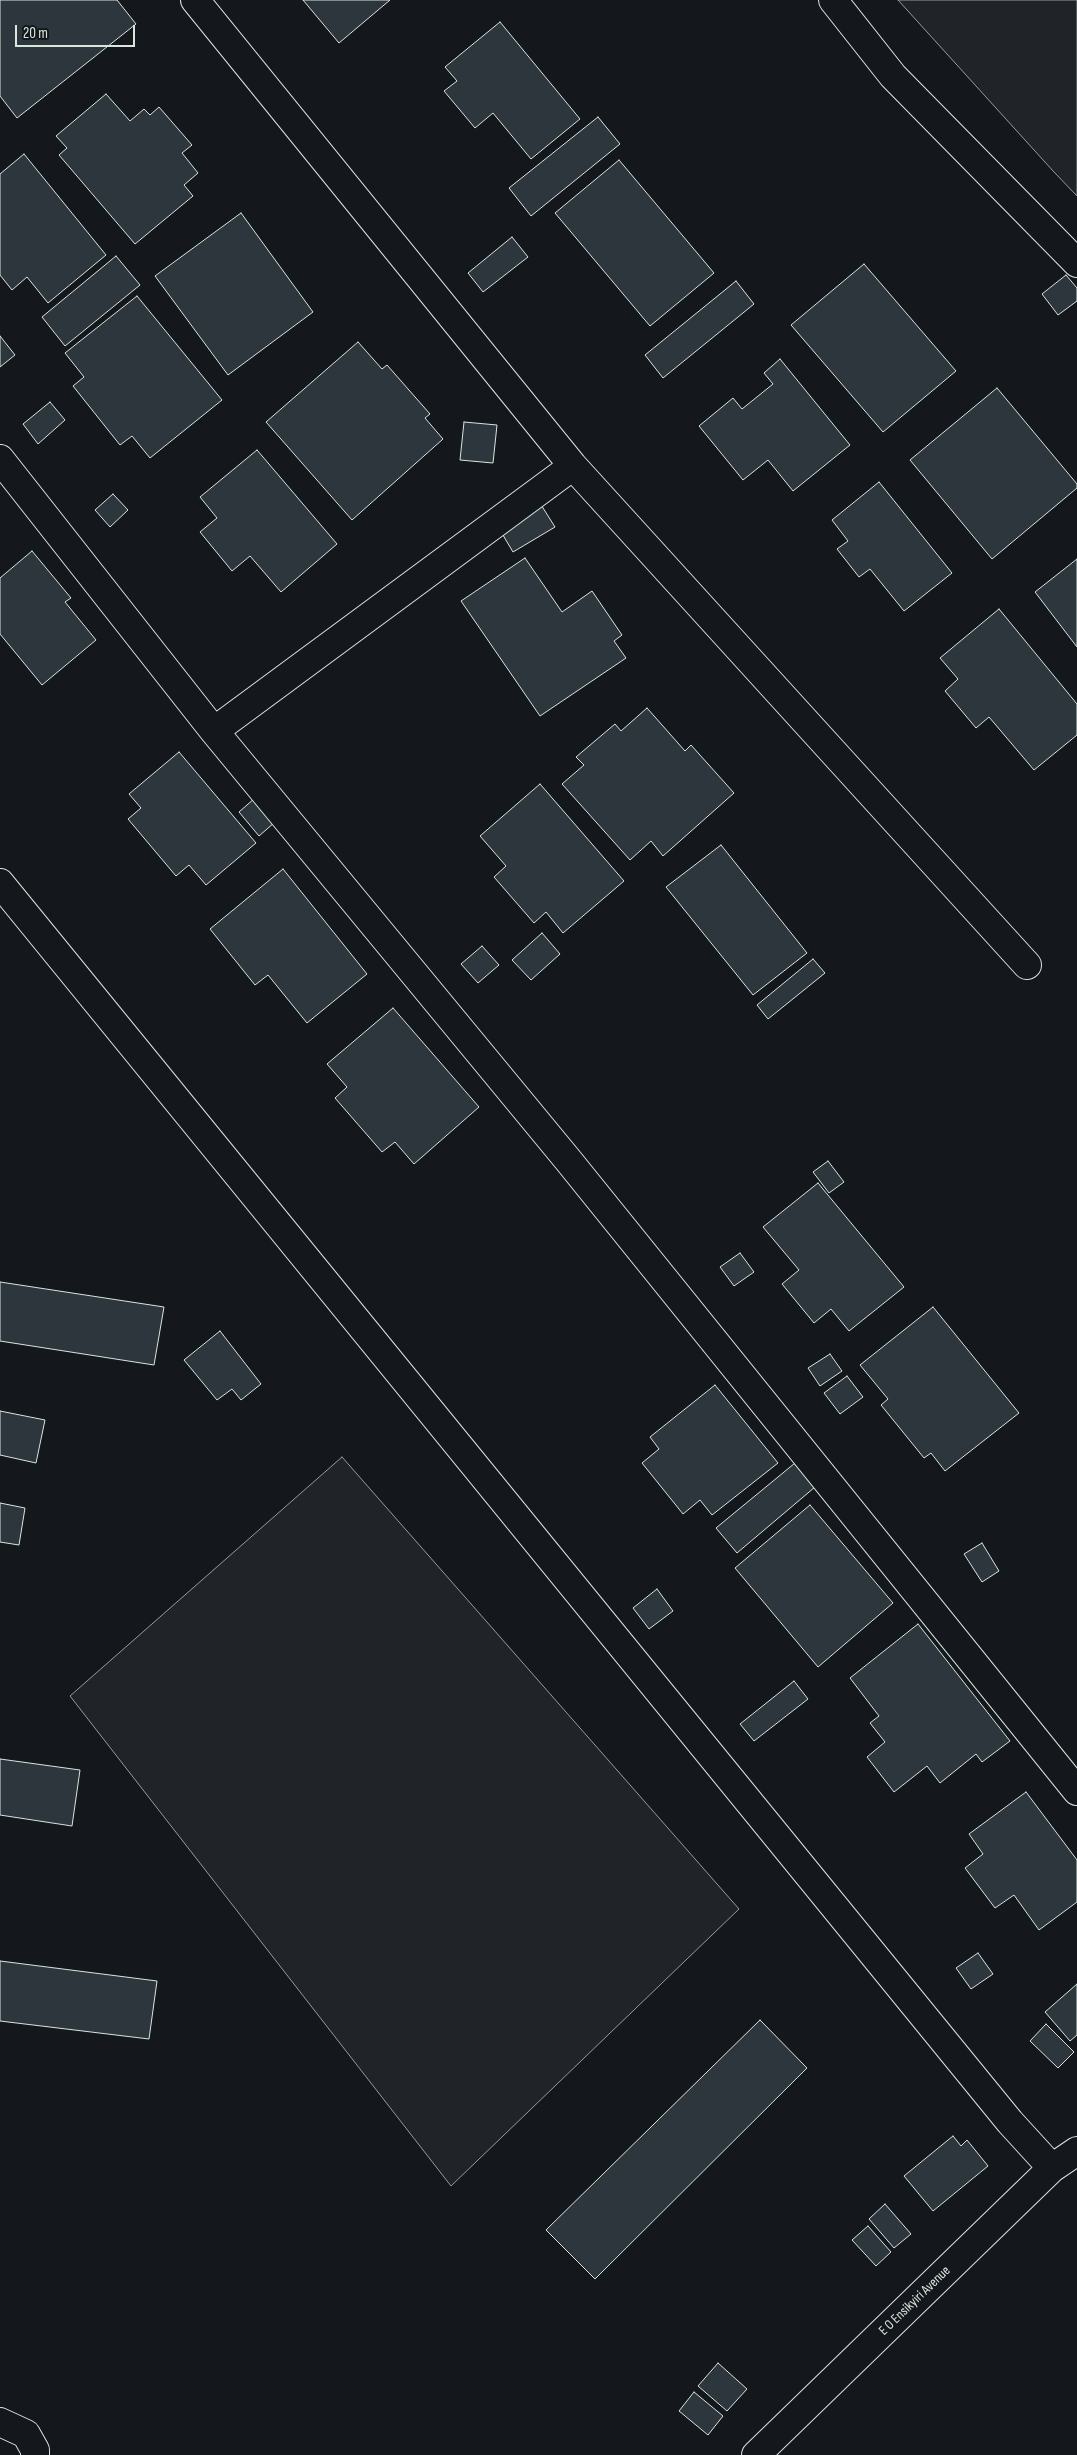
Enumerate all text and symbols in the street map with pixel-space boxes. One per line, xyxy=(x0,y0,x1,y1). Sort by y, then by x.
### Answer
scale bar xyxy=(18,15,138,47)
text: 20 m xyxy=(23,24,48,43)
street label: E O Ensikyiri Avenue xyxy=(876,2263,954,2339)

